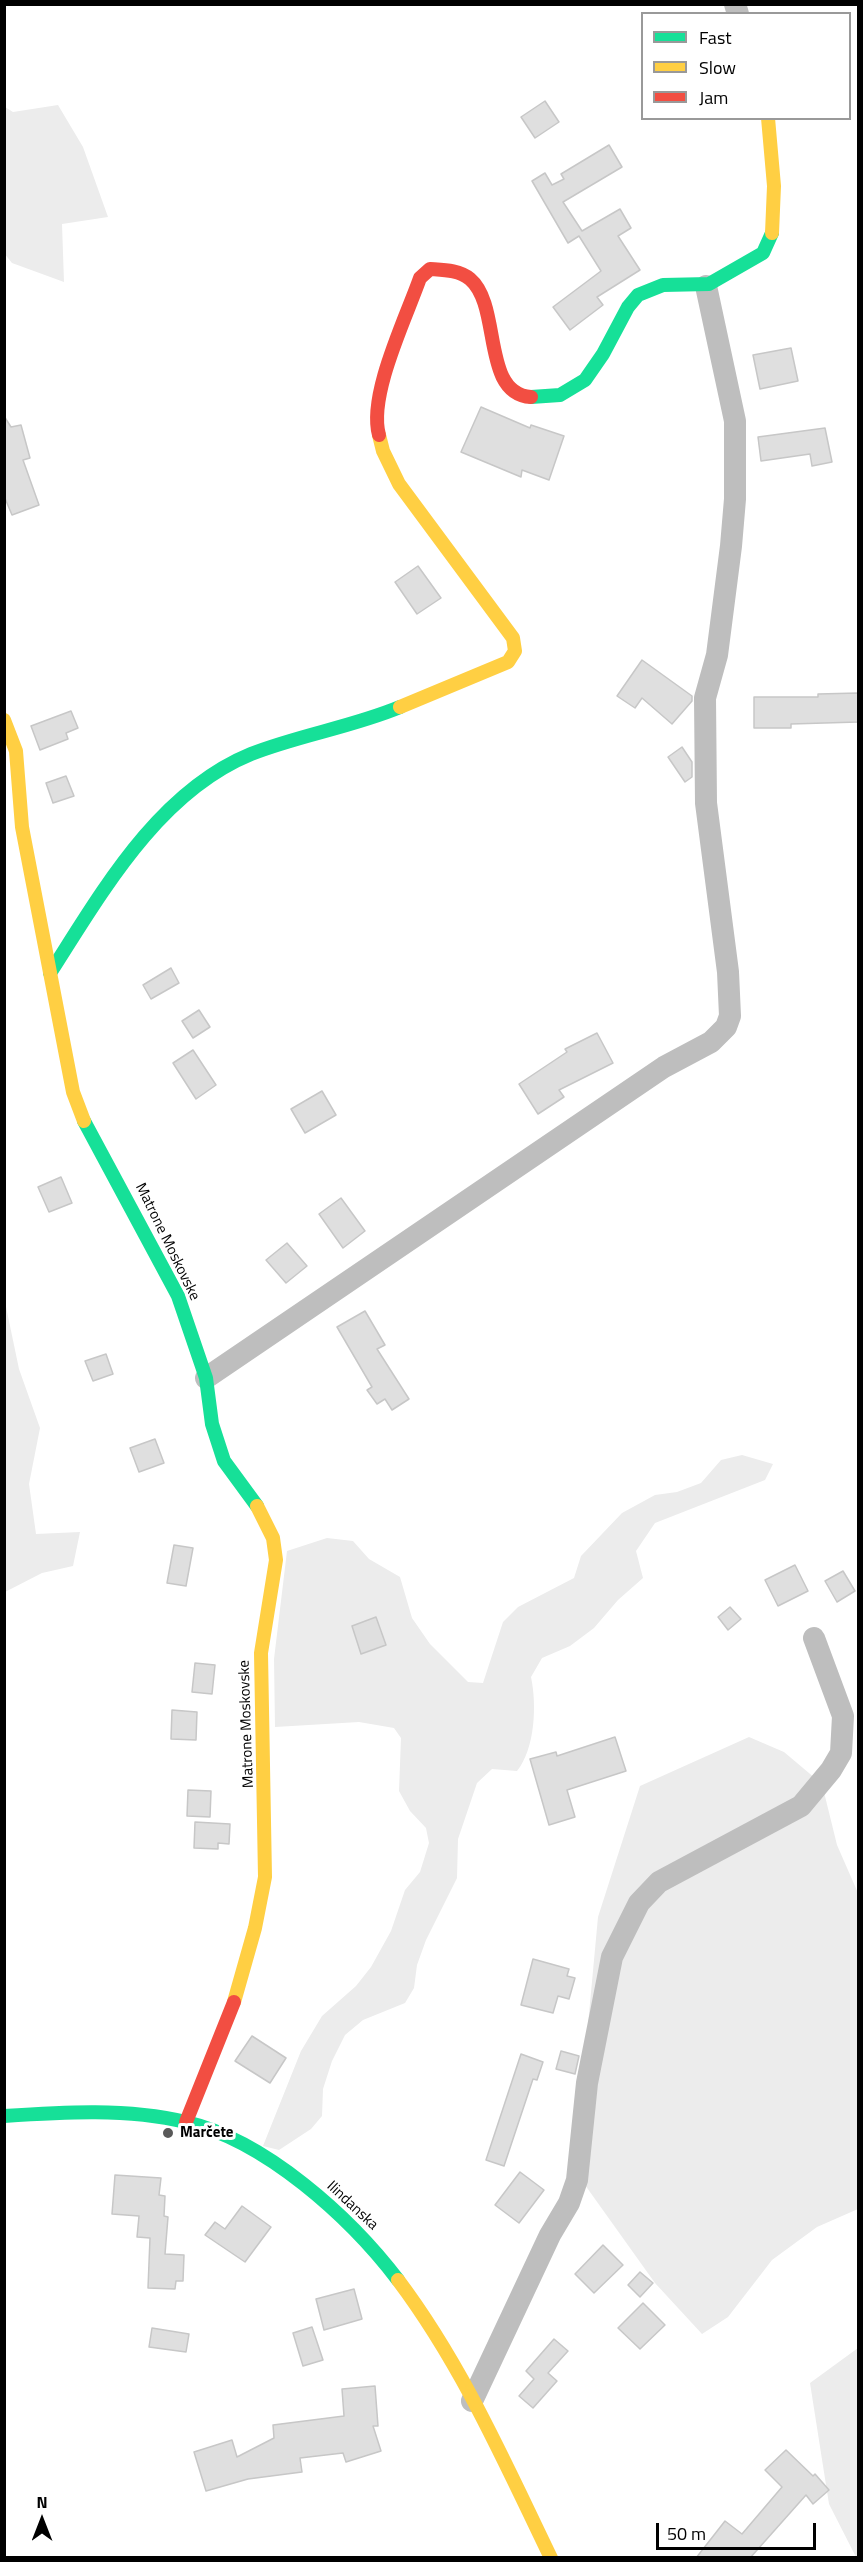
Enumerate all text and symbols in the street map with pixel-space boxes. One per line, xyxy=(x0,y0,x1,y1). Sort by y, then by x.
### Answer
legend xyxy=(641,12,851,120)
text: Fast xyxy=(699,24,732,51)
text: Slow xyxy=(699,54,736,81)
text: Jam xyxy=(699,84,728,111)
street label: Matrone Moskovske xyxy=(131,1180,203,1304)
street label: Matrone Moskovske xyxy=(236,1660,258,1788)
place label: Marčete xyxy=(180,2124,234,2142)
marker: Marčete xyxy=(161,2126,175,2140)
street label: Ilindanska xyxy=(323,2178,381,2234)
north arrow xyxy=(12,2490,72,2550)
text: N xyxy=(36,2490,48,2514)
scale bar xyxy=(659,2511,820,2549)
text: 50 m xyxy=(667,2520,706,2547)

